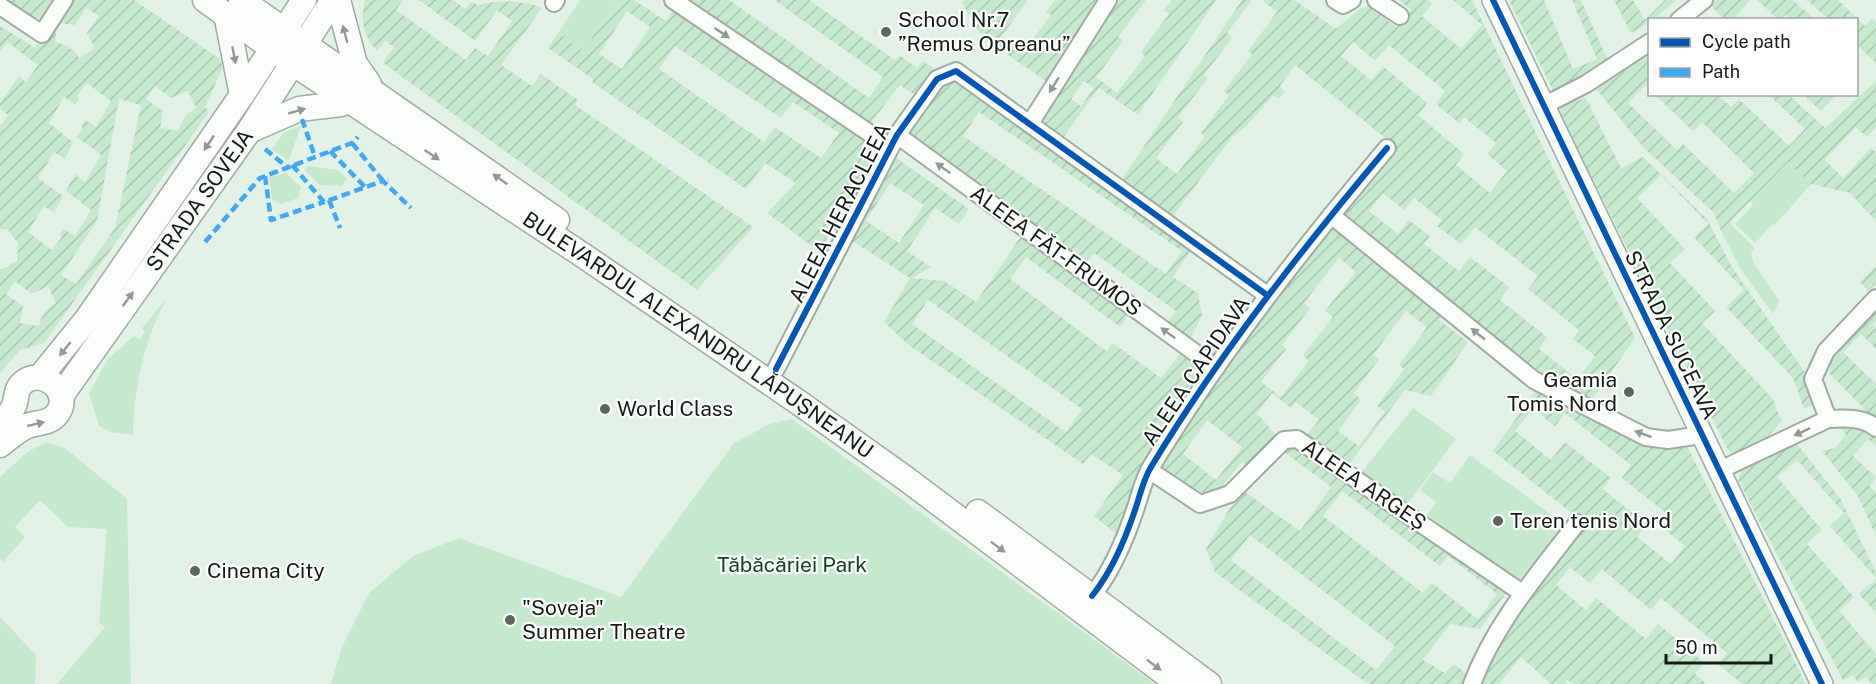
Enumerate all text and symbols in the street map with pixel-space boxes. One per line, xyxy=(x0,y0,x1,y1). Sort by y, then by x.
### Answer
place label: School Nr.7 ”Remus Opreanu” xyxy=(898,7,1071,56)
legend xyxy=(1648,18,1858,96)
one-way arrow xyxy=(340,25,349,43)
marker: School Nr.7 ”Remus Opreanu” xyxy=(879,25,893,39)
one-way arrow xyxy=(713,27,729,39)
text: Cycle path xyxy=(1702,31,1791,52)
one-way arrow xyxy=(230,45,239,64)
text: Path xyxy=(1702,61,1740,82)
one-way arrow xyxy=(1049,77,1060,93)
one-way arrow xyxy=(288,105,306,115)
street label: ALEEA HERACLEEA xyxy=(783,119,896,307)
street label: STRADA SOVEJA xyxy=(141,124,258,276)
one-way arrow xyxy=(204,135,215,151)
one-way arrow xyxy=(423,150,440,161)
one-way arrow xyxy=(936,163,951,175)
one-way arrow xyxy=(492,174,507,186)
street label: ALEEA FĂT-FRUMOS xyxy=(966,180,1147,321)
street label: BULEVARDUL ALEXANDRU LĂPUȘNEANU xyxy=(518,206,878,463)
street label: STRADA SUCEAVA xyxy=(1620,246,1723,423)
street label: ALEEA CAPIDAVA xyxy=(1136,291,1255,450)
one-way arrow xyxy=(122,292,134,308)
one-way arrow xyxy=(1161,327,1177,339)
one-way arrow xyxy=(1471,328,1486,341)
one-way arrow xyxy=(58,341,71,357)
place label: Geamia Tomis Nord xyxy=(1507,367,1617,416)
marker: Geamia Tomis Nord xyxy=(1622,385,1636,399)
place label: World Class xyxy=(617,396,733,421)
marker: World Class xyxy=(598,402,612,416)
one-way arrow xyxy=(27,419,46,428)
one-way arrow xyxy=(1793,427,1810,436)
one-way arrow xyxy=(1634,429,1652,439)
street label: ALEEA ARGEȘ xyxy=(1297,434,1431,535)
place label: Teren tenis Nord xyxy=(1510,508,1671,533)
marker: Teren tenis Nord xyxy=(1491,514,1505,528)
one-way arrow xyxy=(990,541,1006,554)
park label: Tăbăcăriei Park xyxy=(717,552,867,577)
place label: Cinema City xyxy=(207,558,325,583)
marker: Cinema City xyxy=(188,564,202,578)
place label: "Soveja" Summer Theatre xyxy=(522,595,686,644)
marker: "Soveja" Summer Theatre xyxy=(503,613,517,627)
scale bar xyxy=(1666,627,1771,665)
text: 50 m xyxy=(1675,637,1718,658)
one-way arrow xyxy=(1146,658,1162,671)

